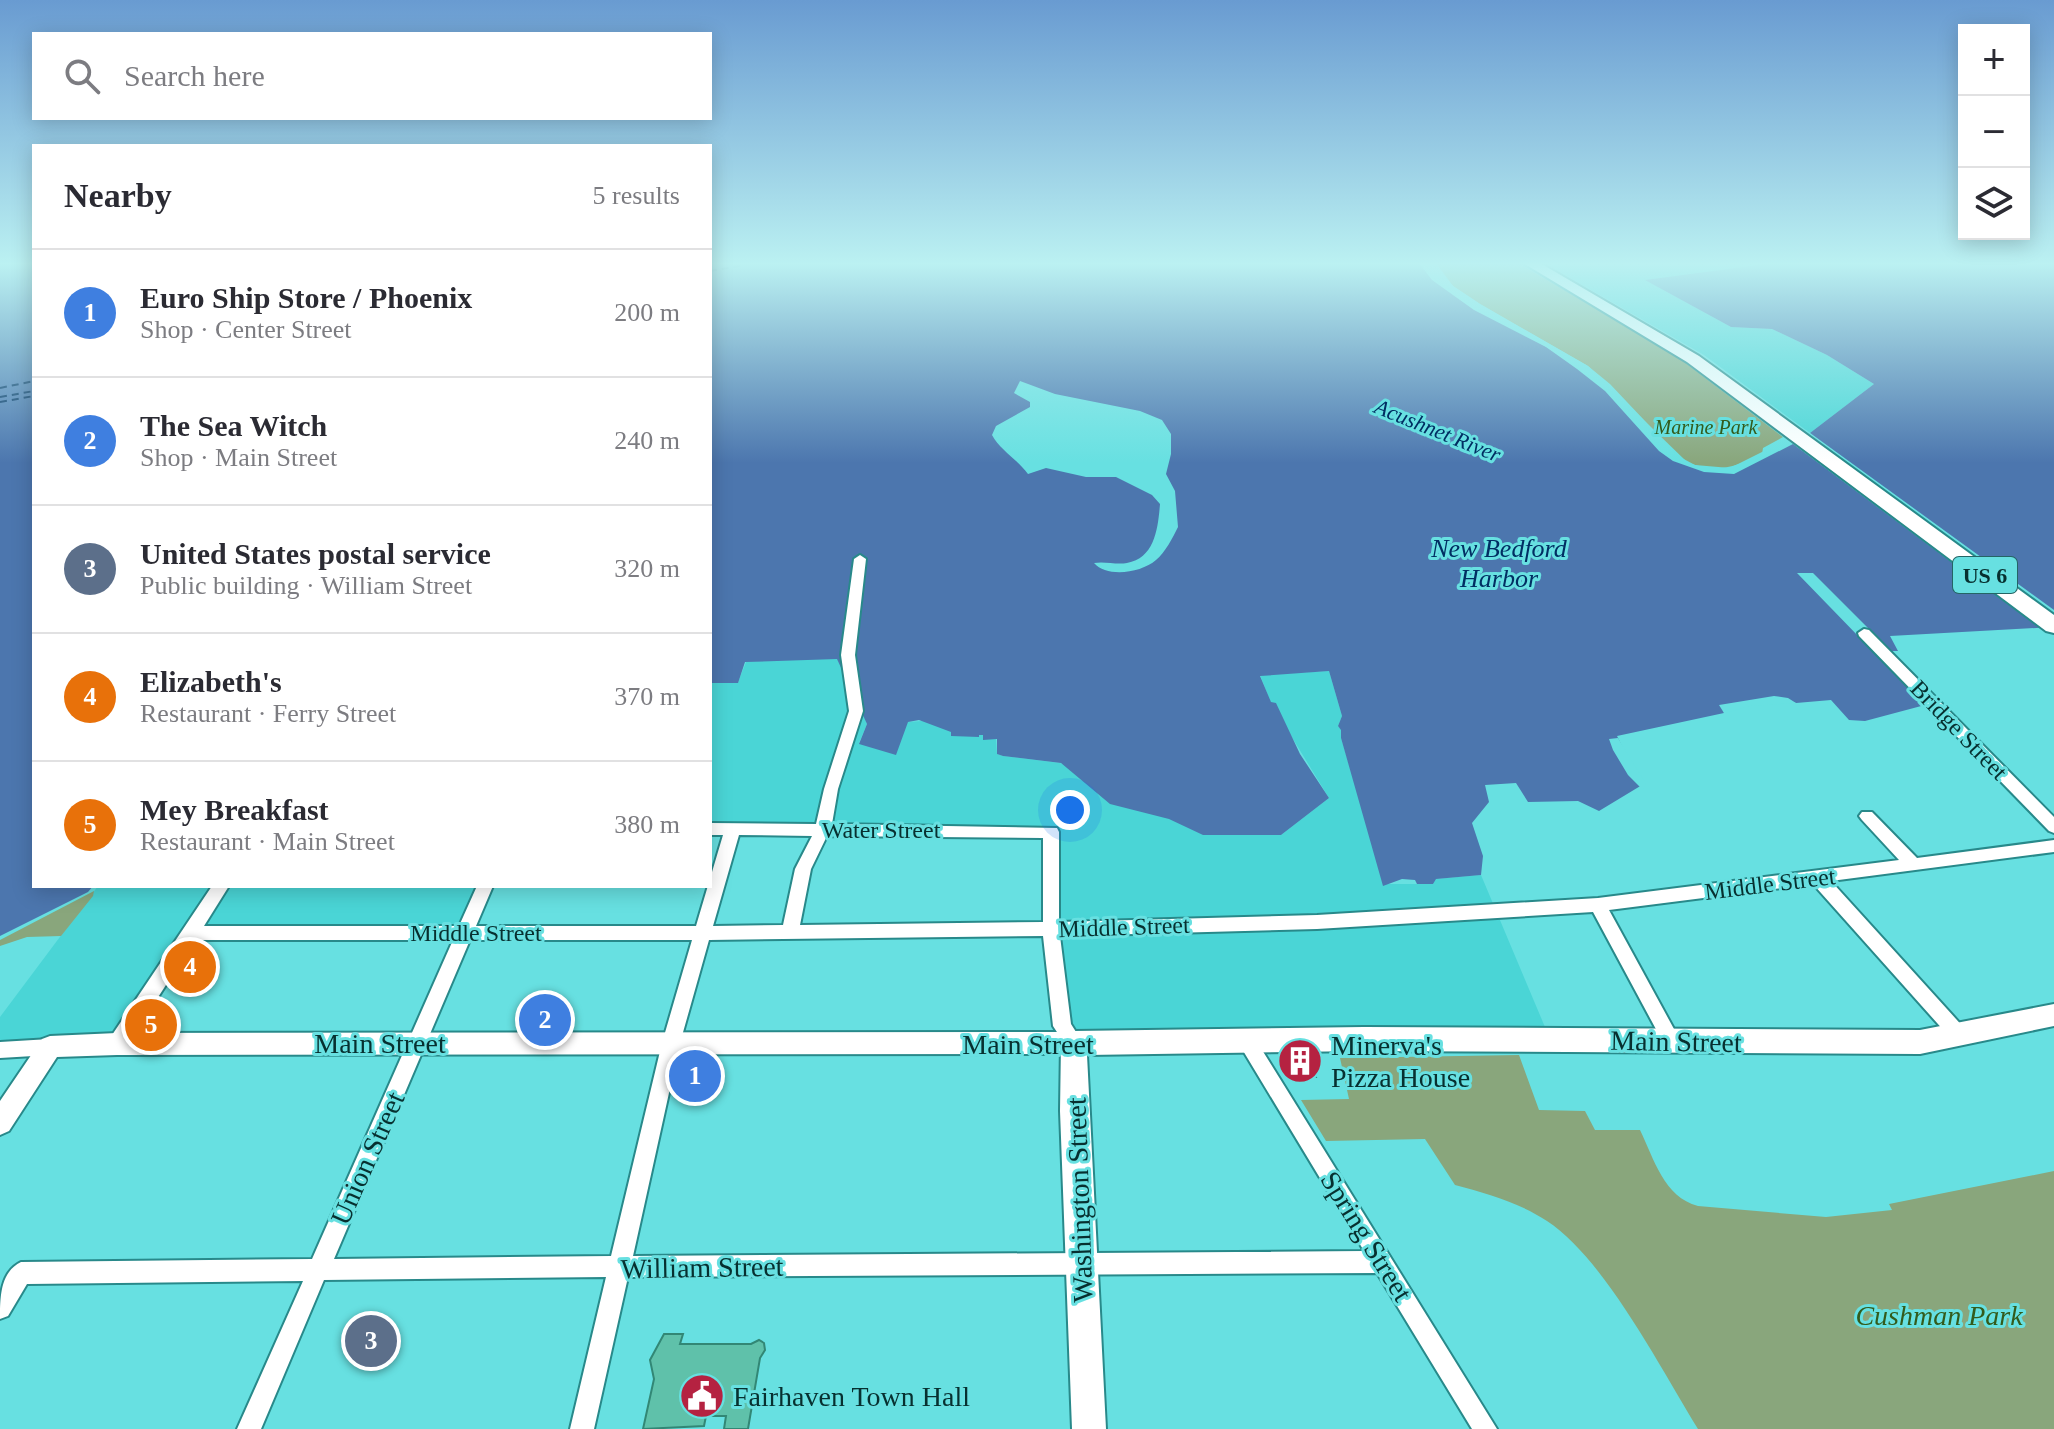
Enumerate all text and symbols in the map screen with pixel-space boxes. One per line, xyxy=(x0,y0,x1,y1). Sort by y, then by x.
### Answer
map controls xyxy=(1958,24,2030,240)
button: + xyxy=(1958,24,2030,96)
search box xyxy=(32,32,712,120)
icon: search xyxy=(60,54,104,98)
text: Search here xyxy=(124,59,265,92)
button: − xyxy=(1958,96,2030,168)
button: layers xyxy=(1958,168,2030,240)
text: Nearby xyxy=(64,177,172,214)
text: 5 results xyxy=(593,181,680,210)
text: Euro Ship Store / Phoenix xyxy=(140,281,472,314)
text: 1 xyxy=(84,298,97,327)
text: 200 m xyxy=(614,298,680,327)
text: Shop · Center Street xyxy=(140,315,352,344)
water label: Acushnet River xyxy=(1369,393,1505,467)
text: The Sea Witch xyxy=(140,409,327,442)
park label: Marine Park xyxy=(1654,416,1758,438)
text: 2 xyxy=(84,426,97,455)
text: 240 m xyxy=(614,426,680,455)
text: Shop · Main Street xyxy=(140,443,337,472)
water label: New Bedford Harbor xyxy=(1430,534,1568,593)
text: United States postal service xyxy=(140,537,491,570)
text: 3 xyxy=(84,554,97,583)
text: 320 m xyxy=(614,554,680,583)
road number: US 6 xyxy=(1953,557,2017,593)
text: Public building · William Street xyxy=(140,571,472,600)
text: Elizabeth's xyxy=(140,665,282,698)
street label: Bridge Street xyxy=(1905,675,2013,785)
text: 4 xyxy=(84,682,97,711)
text: 370 m xyxy=(614,682,680,711)
text: Restaurant · Ferry Street xyxy=(140,699,396,728)
your location xyxy=(1050,790,1090,830)
text: Mey Breakfast xyxy=(140,793,329,826)
text: 5 xyxy=(84,810,97,839)
text: 380 m xyxy=(614,810,680,839)
street label: Water Street xyxy=(822,817,941,843)
text: Restaurant · Main Street xyxy=(140,827,395,856)
street label: Middle Street xyxy=(1703,863,1837,905)
street label: Middle Street xyxy=(1058,912,1190,942)
street label: Middle Street xyxy=(410,920,542,946)
pin: 4 xyxy=(164,937,216,997)
pin: 2 xyxy=(519,990,571,1050)
pin: 5 xyxy=(125,995,177,1055)
street label: Main Street xyxy=(1610,1025,1742,1058)
street label: Main Street xyxy=(314,1028,446,1059)
street label: Main Street xyxy=(962,1029,1094,1060)
place label: Minerva's Pizza House xyxy=(1331,1030,1470,1093)
building icon: Minerva's Pizza House xyxy=(1276,1037,1324,1085)
pin: 1 xyxy=(669,1046,721,1106)
street label: Union Street xyxy=(324,1087,411,1230)
street label: Washington Street xyxy=(1060,1097,1099,1303)
street label: Spring Street xyxy=(1314,1166,1419,1307)
street label: William Street xyxy=(620,1251,784,1284)
park label: Cushman Park xyxy=(1855,1300,2023,1331)
pin: 3 xyxy=(345,1311,397,1371)
public building icon: Fairhaven Town Hall xyxy=(678,1372,726,1420)
place label: Fairhaven Town Hall xyxy=(733,1381,970,1412)

